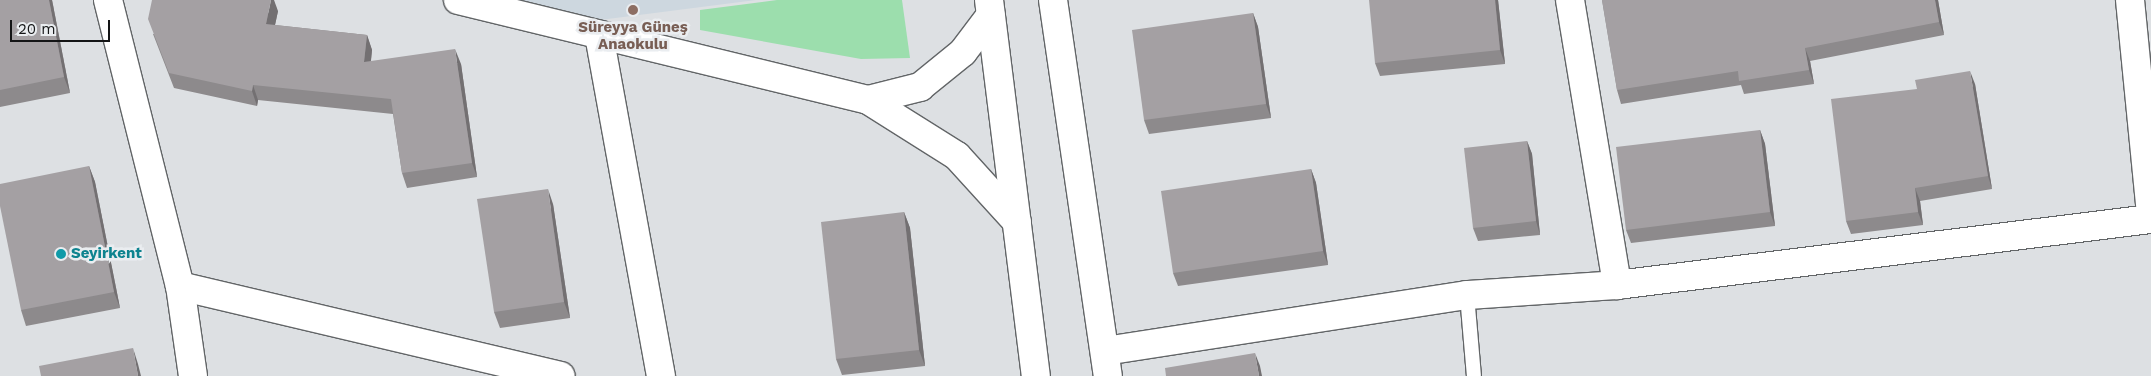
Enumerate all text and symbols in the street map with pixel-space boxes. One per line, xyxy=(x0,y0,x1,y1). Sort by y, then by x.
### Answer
marker: Süreyya Güneş Anaokulu xyxy=(627,4,639,16)
scale bar xyxy=(12,10,112,42)
place label: Süreyya Güneş Anaokulu xyxy=(578,18,688,53)
text: 20 m xyxy=(18,20,56,38)
place label: Seyirkent xyxy=(71,245,142,263)
marker: Seyirkent xyxy=(55,248,67,260)

